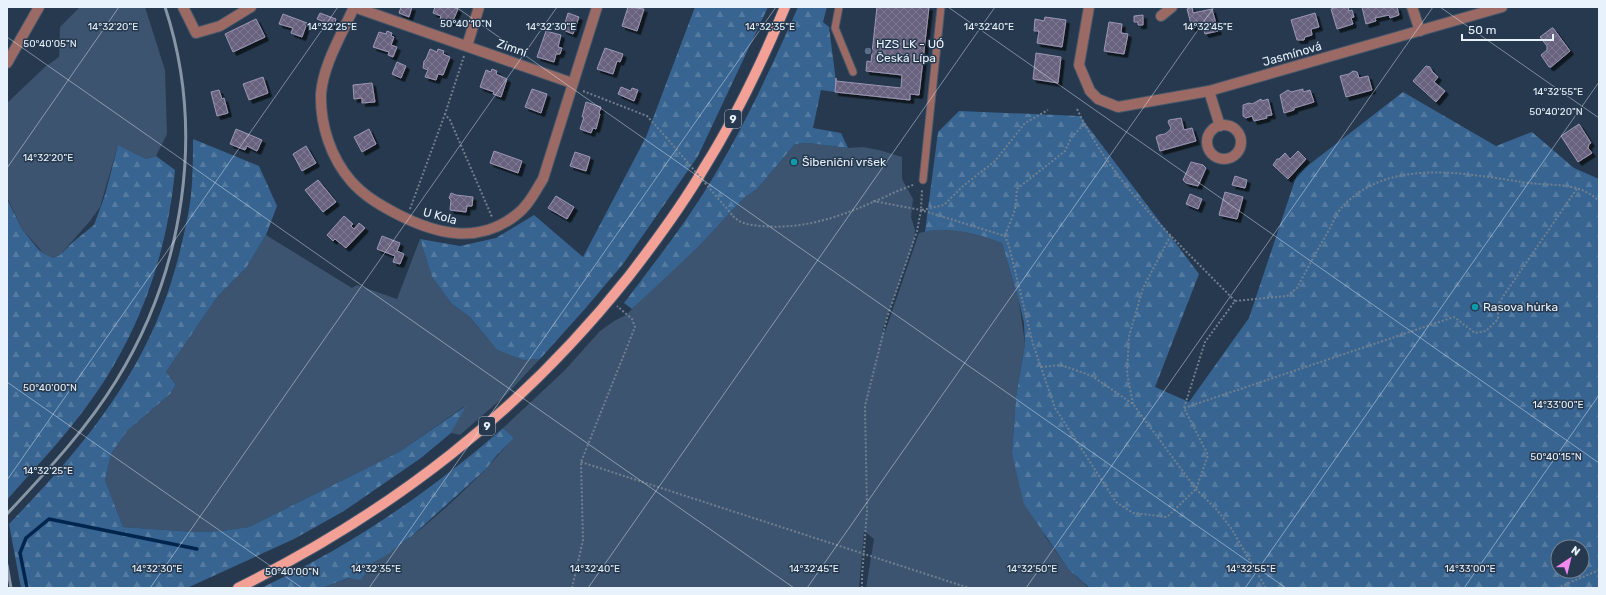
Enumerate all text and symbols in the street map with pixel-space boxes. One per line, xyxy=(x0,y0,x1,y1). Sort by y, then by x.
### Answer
scale bar xyxy=(1462,16,1553,42)
text: 50°40'10"N xyxy=(440,18,492,30)
text: 14°32'20"E xyxy=(88,21,138,33)
text: 14°32'25"E xyxy=(307,21,357,33)
text: 14°32'30"E xyxy=(526,21,576,33)
text: 14°32'35"E xyxy=(745,21,795,33)
text: 14°32'40"E xyxy=(964,21,1014,33)
text: 14°32'45"E xyxy=(1183,21,1233,33)
text: 50 m xyxy=(1468,23,1496,37)
street label: Zimní xyxy=(495,36,530,60)
place label: HZS LK - UÓ Česká Lípa xyxy=(876,37,944,65)
text: 50°40'05"N xyxy=(23,38,77,50)
street label: Jasmínová xyxy=(1261,39,1323,69)
marker: HZS LK - UÓ Česká Lípa xyxy=(863,46,873,56)
text: 14°32'55"E xyxy=(1533,86,1583,98)
text: 50°40'20"N xyxy=(1529,106,1583,118)
road number: 9 xyxy=(725,110,741,128)
text: 14°32'20"E xyxy=(23,152,73,164)
place label: Šibeniční vršek xyxy=(802,155,887,169)
marker: Šibeniční vršek xyxy=(789,157,799,167)
street label: U Kola xyxy=(421,205,459,227)
place label: Rasova hůrka xyxy=(1483,300,1558,314)
marker: Rasova hůrka xyxy=(1470,302,1480,312)
text: 50°40'00"N xyxy=(23,382,77,394)
text: 14°33'00"E xyxy=(1532,399,1584,411)
road number: 9 xyxy=(479,417,495,435)
text: 50°40'15"N xyxy=(1530,451,1582,463)
text: 14°32'25"E xyxy=(23,465,73,477)
north arrow xyxy=(1550,539,1590,579)
text: N xyxy=(1568,544,1582,559)
text: 14°32'30"E xyxy=(132,563,182,575)
text: 14°32'35"E xyxy=(351,563,401,575)
text: 14°32'40"E xyxy=(570,563,620,575)
text: 14°32'45"E xyxy=(789,563,839,575)
text: 14°32'50"E xyxy=(1007,563,1057,575)
text: 14°32'55"E xyxy=(1226,563,1276,575)
text: 14°33'00"E xyxy=(1444,563,1496,575)
text: 50°40'00"N xyxy=(265,566,319,578)

